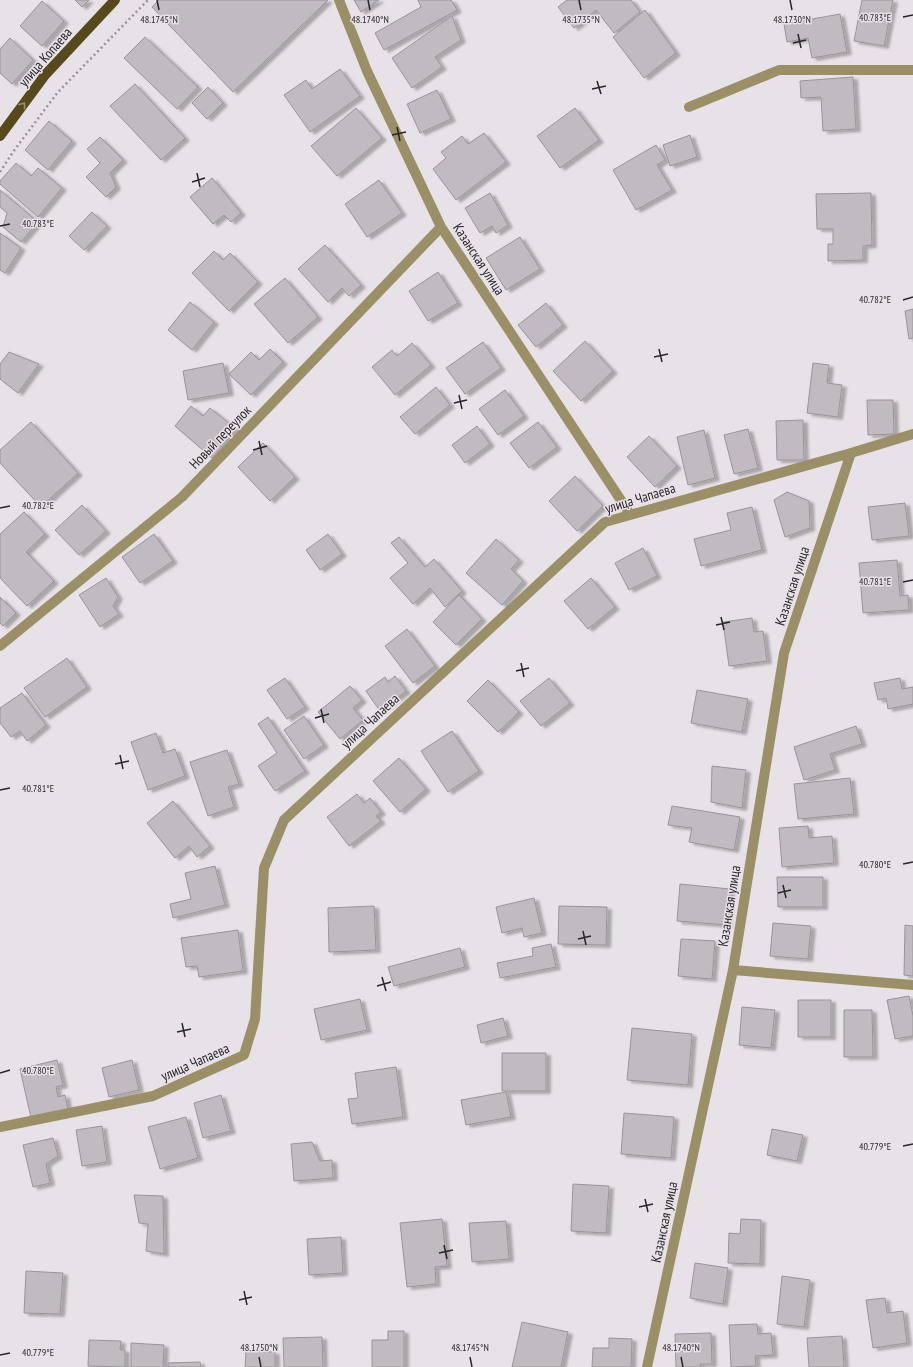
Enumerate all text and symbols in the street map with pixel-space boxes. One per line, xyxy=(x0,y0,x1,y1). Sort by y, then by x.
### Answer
text: 40.783°E xyxy=(859,11,891,24)
text: 48.1745°N xyxy=(140,13,178,26)
text: 48.1740°N xyxy=(351,13,389,26)
text: 48.1735°N xyxy=(562,13,600,26)
text: 48.1730°N xyxy=(773,13,811,26)
street label: улица Копаева xyxy=(14,24,76,90)
one-way arrow xyxy=(18,102,25,109)
text: 40.783°E xyxy=(22,217,54,230)
street label: Казанская улица xyxy=(449,220,509,298)
text: 40.782°E xyxy=(859,293,891,306)
street label: Новый переулок xyxy=(185,401,255,473)
street label: улица Чапаева xyxy=(603,479,677,517)
text: 40.782°E xyxy=(22,499,54,512)
street label: Казанская улица xyxy=(771,544,813,628)
text: 40.781°E xyxy=(859,575,891,588)
street label: улица Чапаева xyxy=(337,690,403,752)
text: 40.781°E xyxy=(22,782,54,795)
text: 40.780°E xyxy=(859,858,891,871)
street label: Казанская улица xyxy=(714,864,744,948)
street label: улица Чапаева xyxy=(158,1039,232,1085)
text: 40.780°E xyxy=(22,1064,54,1077)
text: 40.779°E xyxy=(859,1140,891,1153)
street label: Казанская улица xyxy=(647,1180,681,1264)
text: 48.1750°N xyxy=(240,1341,278,1354)
text: 48.1745°N xyxy=(451,1341,489,1354)
text: 48.1740°N xyxy=(662,1341,700,1354)
text: 40.779°E xyxy=(22,1346,54,1359)

